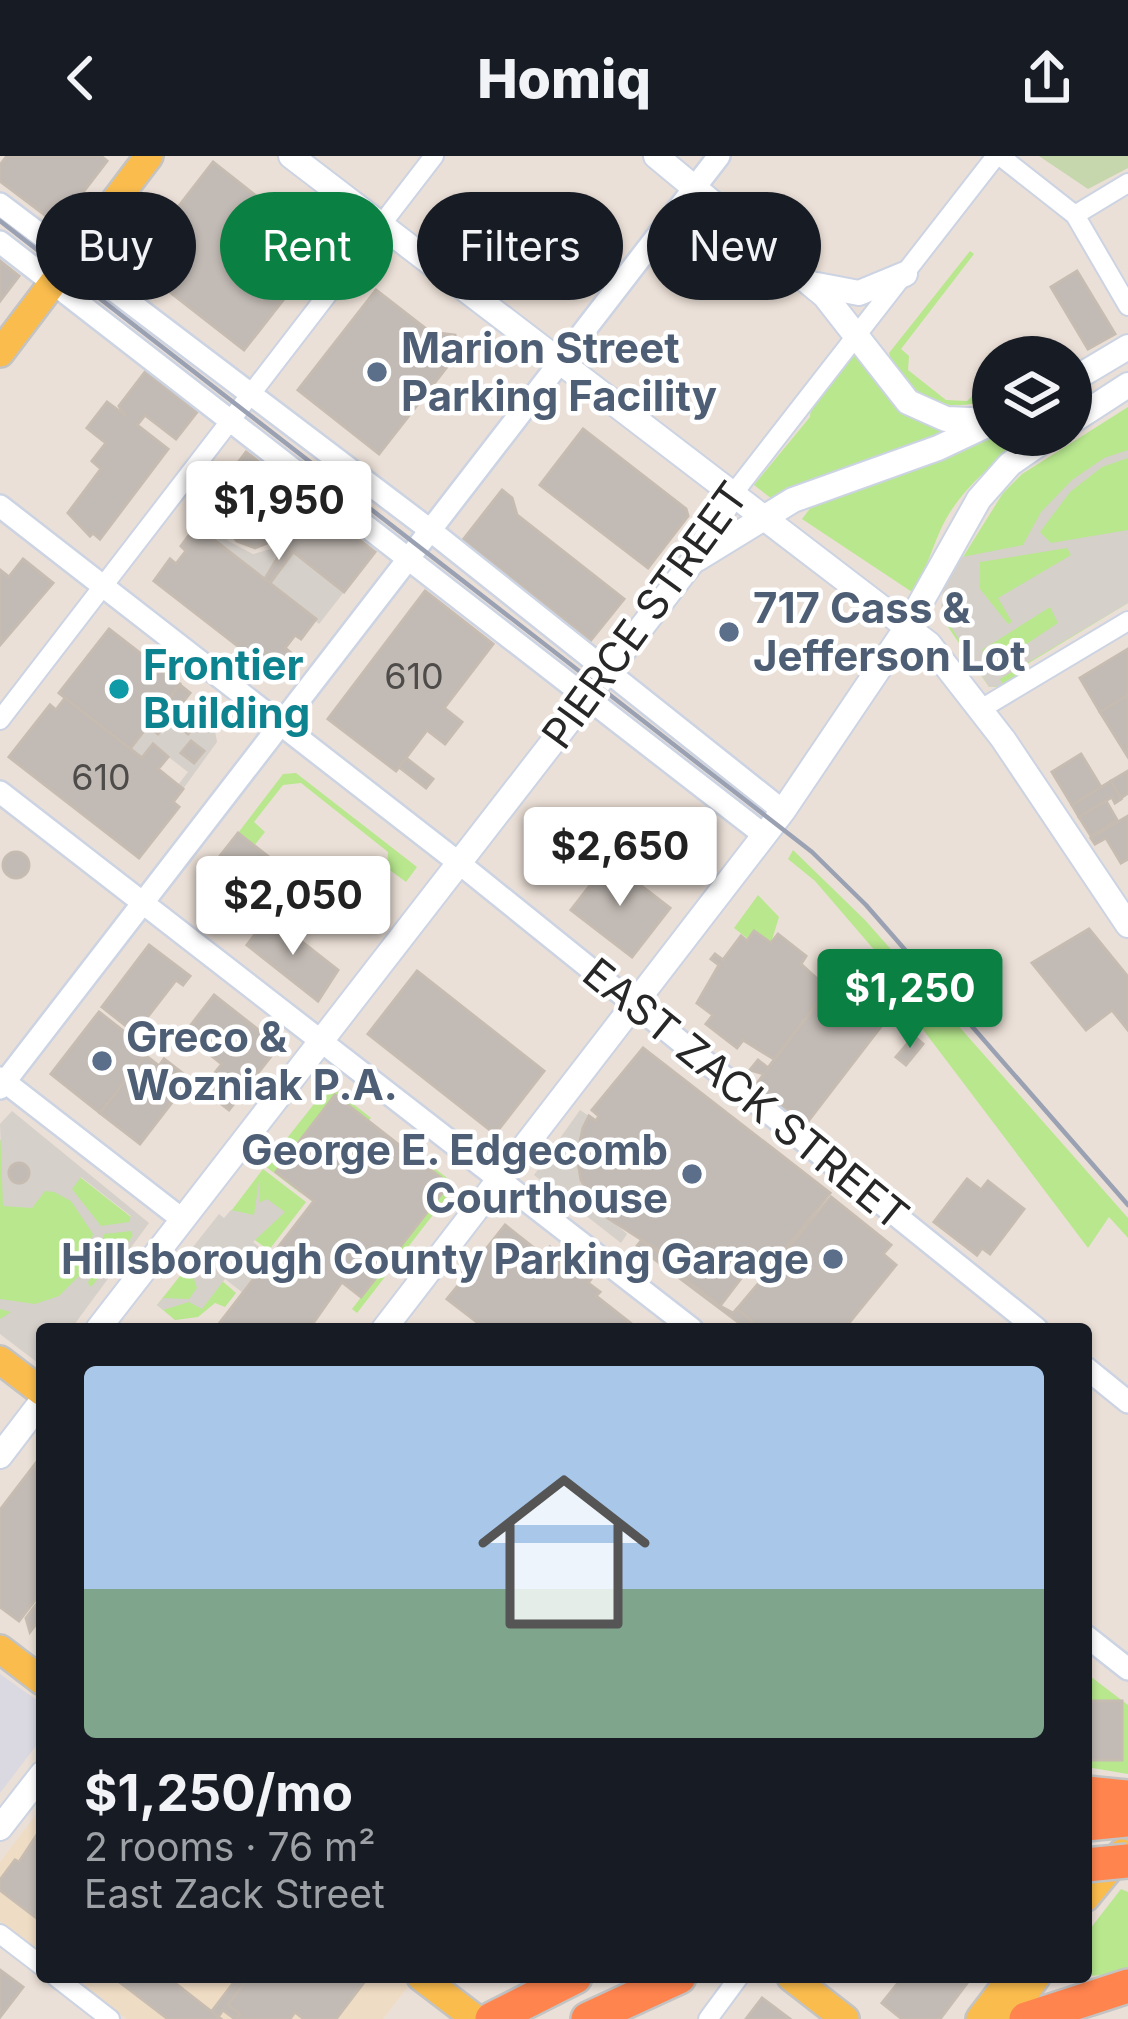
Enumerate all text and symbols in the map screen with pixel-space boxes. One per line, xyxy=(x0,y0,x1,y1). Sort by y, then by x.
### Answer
icon: back xyxy=(48,45,114,111)
icon: share xyxy=(1014,45,1080,111)
text: Homiq xyxy=(477,46,651,111)
chip: Buy xyxy=(36,192,196,300)
chip: Rent xyxy=(220,192,393,300)
chip: Filters xyxy=(417,192,623,300)
chip: New xyxy=(647,192,821,300)
place label: Marion Street Parking Facility xyxy=(401,322,717,421)
map controls xyxy=(972,336,1092,456)
button: layers xyxy=(972,336,1092,456)
marker: Marion Street Parking Facility xyxy=(364,359,390,385)
pin: $1,950 xyxy=(181,461,377,563)
street label: PIERCE STREET xyxy=(531,472,758,758)
text: $1,950 xyxy=(213,476,345,523)
place label: 717 Cass & Jefferson Lot xyxy=(753,582,1026,681)
marker: 717 Cass & Jefferson Lot xyxy=(716,619,742,645)
place label: Frontier Building xyxy=(143,639,310,738)
house number: 610 xyxy=(384,654,444,698)
marker: Frontier Building xyxy=(106,676,132,702)
house number: 610 xyxy=(71,755,131,799)
pin: $2,650 xyxy=(522,807,718,909)
text: $2,650 xyxy=(551,822,689,869)
pin: $2,050 xyxy=(195,856,391,958)
text: $2,050 xyxy=(223,871,363,918)
street label: EAST ZACK STREET xyxy=(573,947,919,1240)
pin: $1,250 xyxy=(812,949,1008,1051)
text: $1,250 xyxy=(844,964,976,1011)
place label: Greco & Wozniak P.A. xyxy=(126,1011,398,1110)
marker: Greco & Wozniak P.A. xyxy=(89,1048,115,1074)
place label: George E. Edgecomb Courthouse xyxy=(241,1124,668,1223)
marker: George E. Edgecomb Courthouse xyxy=(679,1161,705,1187)
place label: Hillsborough County Parking Garage xyxy=(61,1233,809,1284)
marker: Hillsborough County Parking Garage xyxy=(820,1246,846,1272)
icon: home xyxy=(456,1444,672,1660)
text: $1,250/mo xyxy=(84,1762,353,1823)
text: 2 rooms · 76 m² xyxy=(84,1823,376,1870)
text: East Zack Street xyxy=(84,1870,385,1917)

